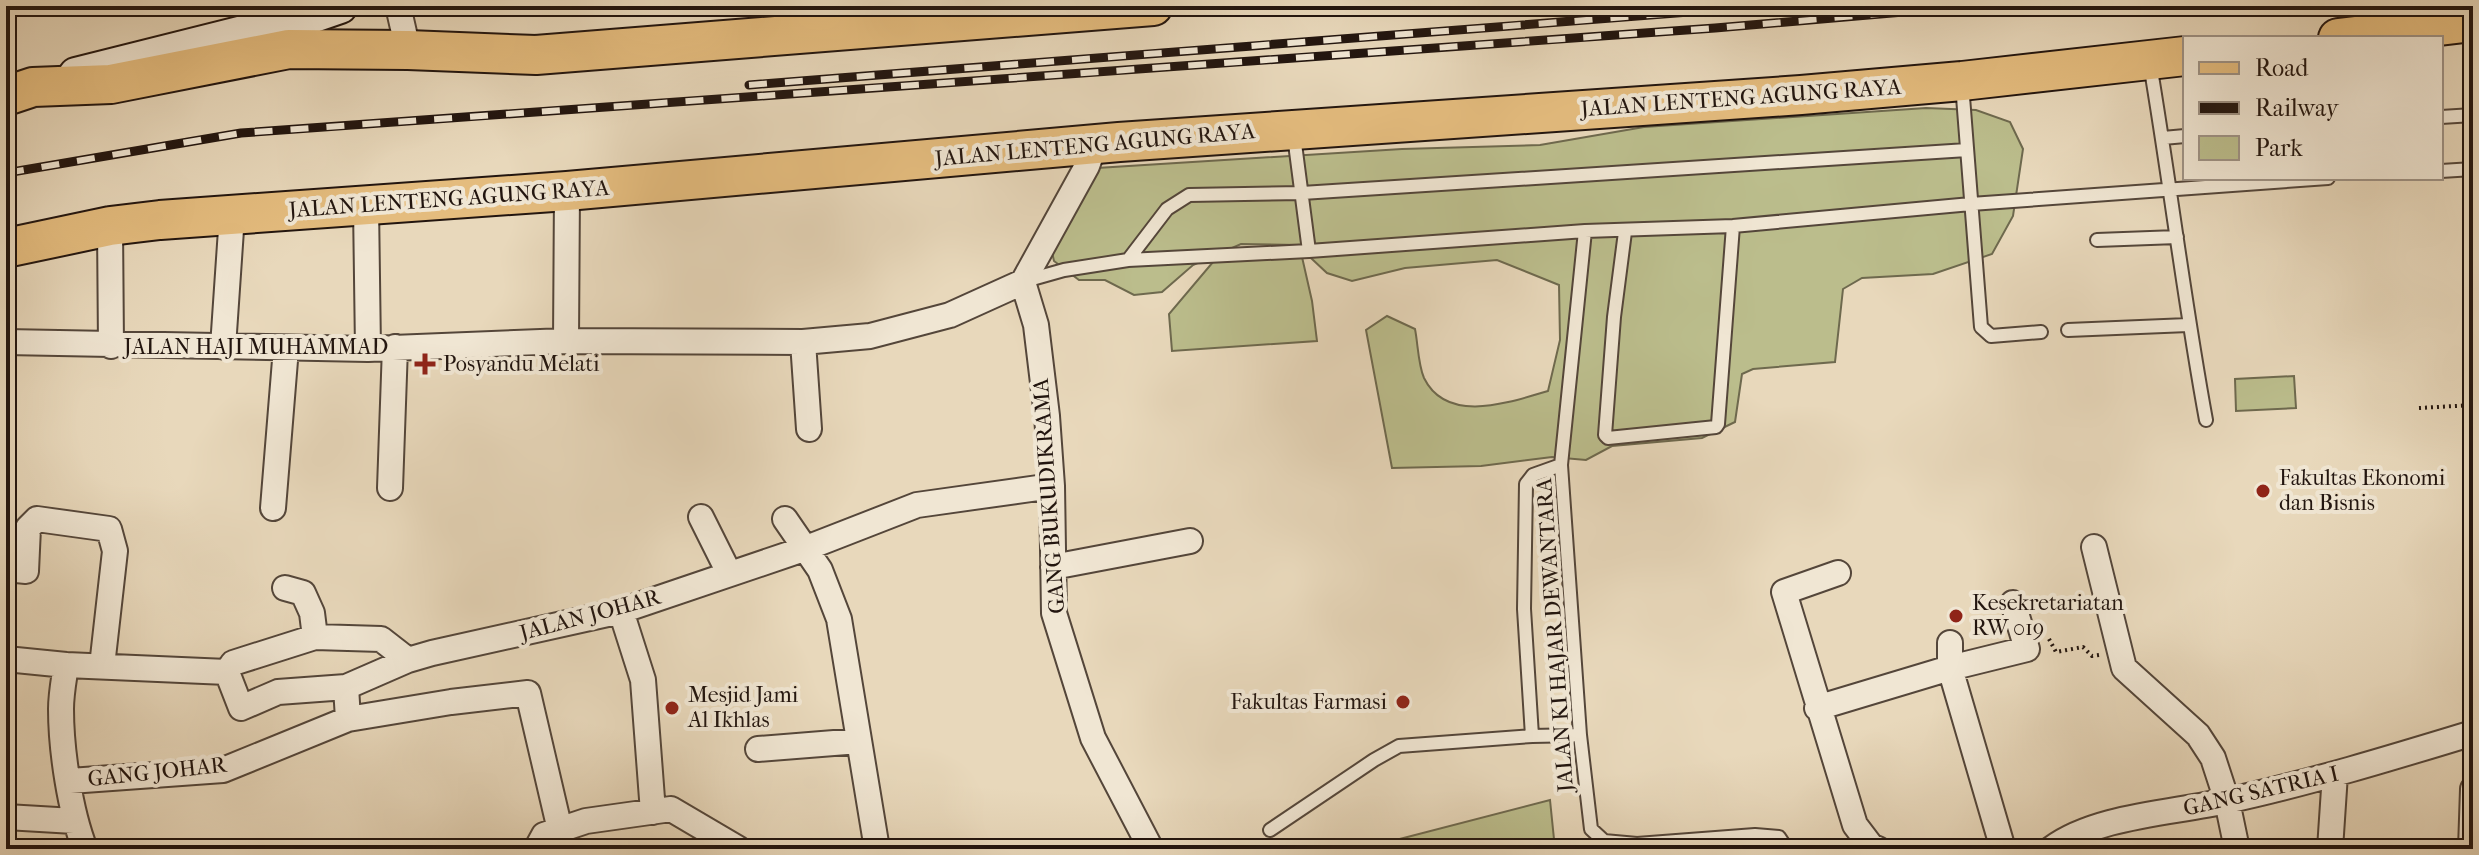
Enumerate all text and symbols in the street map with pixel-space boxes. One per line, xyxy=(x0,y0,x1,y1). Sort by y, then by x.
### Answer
legend xyxy=(2183,36,2443,180)
text: Road xyxy=(2255,54,2309,82)
street label: JALAN LENTENG AGUNG RAYA xyxy=(1578,74,1903,122)
text: Railway xyxy=(2255,94,2340,122)
street label: JALAN LENTENG AGUNG RAYA xyxy=(932,118,1257,172)
text: Park xyxy=(2255,134,2303,162)
street label: JALAN LENTENG AGUNG RAYA xyxy=(286,175,611,223)
street label: JALAN HAJI MUHAMMAD xyxy=(122,334,388,360)
place label: Posyandu Melati xyxy=(443,351,600,377)
marker: Posyandu Melati xyxy=(414,353,436,375)
street label: GANG BUKUDIKRAMA xyxy=(1028,377,1070,615)
place label: Fakultas Ekonomi dan Bisnis xyxy=(2279,465,2446,516)
street label: JALAN KI HAJAR DEWANTARA xyxy=(1531,476,1579,795)
marker: Fakultas Ekonomi dan Bisnis xyxy=(2254,482,2272,500)
street label: JALAN JOHAR xyxy=(515,583,664,647)
place label: Kesekretariatan RW 019 xyxy=(1972,590,2124,641)
marker: Kesekretariatan RW 019 xyxy=(1947,607,1965,625)
place label: Mesjid Jami Al Ikhlas xyxy=(687,682,799,733)
place label: Fakultas Farmasi xyxy=(1230,689,1387,715)
marker: Fakultas Farmasi xyxy=(1394,693,1412,711)
marker: Mesjid Jami Al Ikhlas xyxy=(663,699,681,717)
street label: GANG JOHAR xyxy=(86,752,229,792)
street label: GANG SATRIA I xyxy=(2181,760,2342,822)

